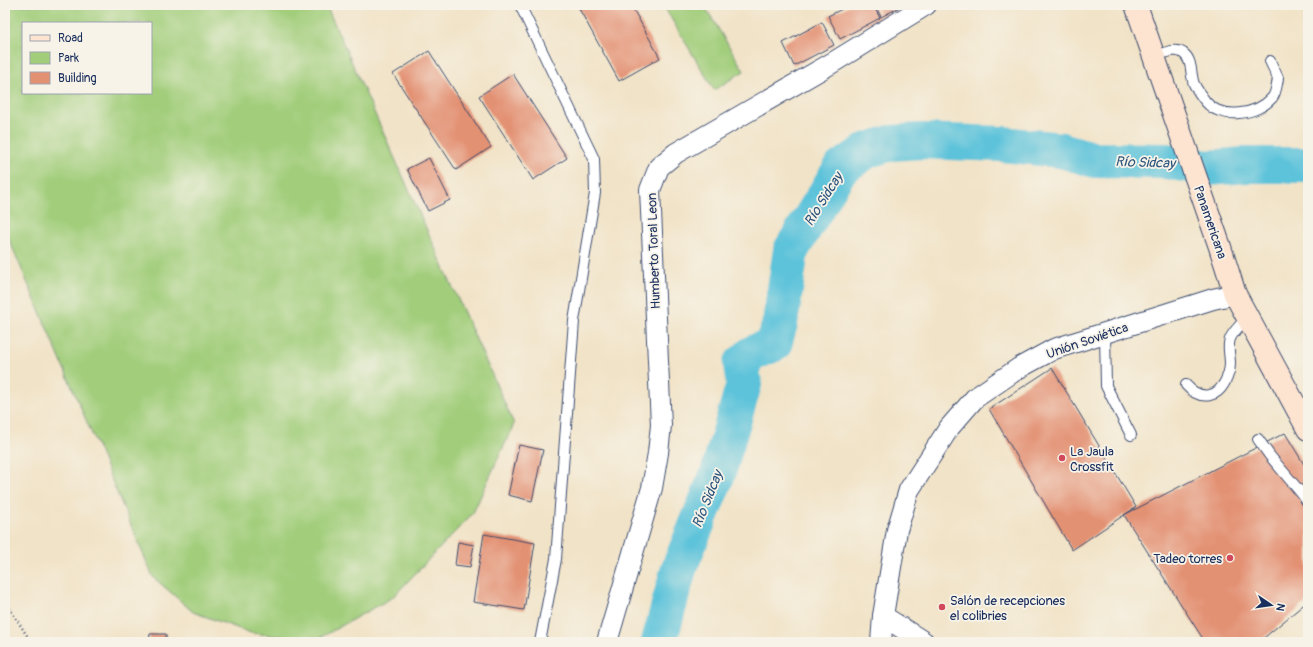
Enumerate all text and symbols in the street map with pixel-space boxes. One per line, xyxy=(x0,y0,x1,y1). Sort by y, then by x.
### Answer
legend xyxy=(22,22,152,94)
text: Road xyxy=(58,31,83,46)
text: Park xyxy=(58,51,79,66)
text: Building xyxy=(58,71,97,86)
water label: Río Sidcay xyxy=(1115,153,1177,172)
water label: Río Sidcay xyxy=(800,168,848,229)
street label: Panamericana xyxy=(1190,184,1230,261)
street label: Humberto Toral Leon xyxy=(644,192,664,309)
street label: Unión Soviética xyxy=(1044,319,1130,362)
place label: La Jaula Crossfit xyxy=(1070,444,1115,475)
marker: La Jaula Crossfit xyxy=(1057,453,1067,463)
water label: Río Sidcay xyxy=(688,466,727,530)
place label: Tadeo torres xyxy=(1153,551,1222,567)
marker: Tadeo torres xyxy=(1225,553,1235,563)
north arrow xyxy=(1251,585,1291,625)
place label: Salón de recepciones el colibries xyxy=(950,593,1065,624)
marker: Salón de recepciones el colibries xyxy=(937,602,947,612)
text: N xyxy=(1273,602,1287,613)

